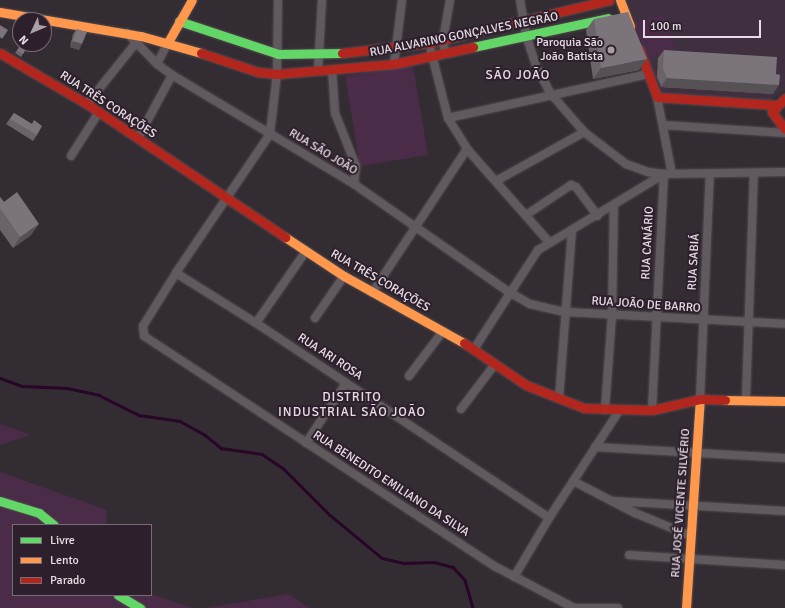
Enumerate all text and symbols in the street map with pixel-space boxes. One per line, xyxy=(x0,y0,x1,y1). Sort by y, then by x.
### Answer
street label: RUA ALVARINO GONÇALVES NEGRÃO xyxy=(369,10,559,60)
north arrow xyxy=(12,12,52,52)
scale bar xyxy=(645,12,763,38)
text: 100 m xyxy=(650,19,682,34)
text: N xyxy=(16,33,31,47)
place label: Paroquia São João Batista xyxy=(536,36,603,64)
marker: Paroquia São João Batista xyxy=(606,45,616,55)
district label: SÃO JOÃO xyxy=(486,67,550,83)
street label: RUA TRÊS CORAÇÕES xyxy=(57,68,159,142)
street label: RUA SÃO JOÃO xyxy=(286,126,360,178)
street label: RUA CANÁRIO xyxy=(639,206,657,280)
street label: RUA SABIÁ xyxy=(685,233,703,291)
street label: RUA TRÊS CORAÇÕES xyxy=(328,247,432,315)
street label: RUA JOÃO DE BARRO xyxy=(591,294,701,316)
street label: RUA ARI ROSA xyxy=(295,331,365,383)
district label: DISTRITO INDUSTRIAL SÃO JOÃO xyxy=(278,390,426,421)
street label: RUA BENEDITO EMILIANO DA SILVA xyxy=(310,428,472,540)
street label: RUA JOSÉ VICENTE SILVÉRIO xyxy=(669,428,693,578)
legend xyxy=(12,524,152,596)
text: Livre xyxy=(50,533,75,548)
text: Lento xyxy=(50,553,79,568)
text: Parado xyxy=(50,573,86,588)

